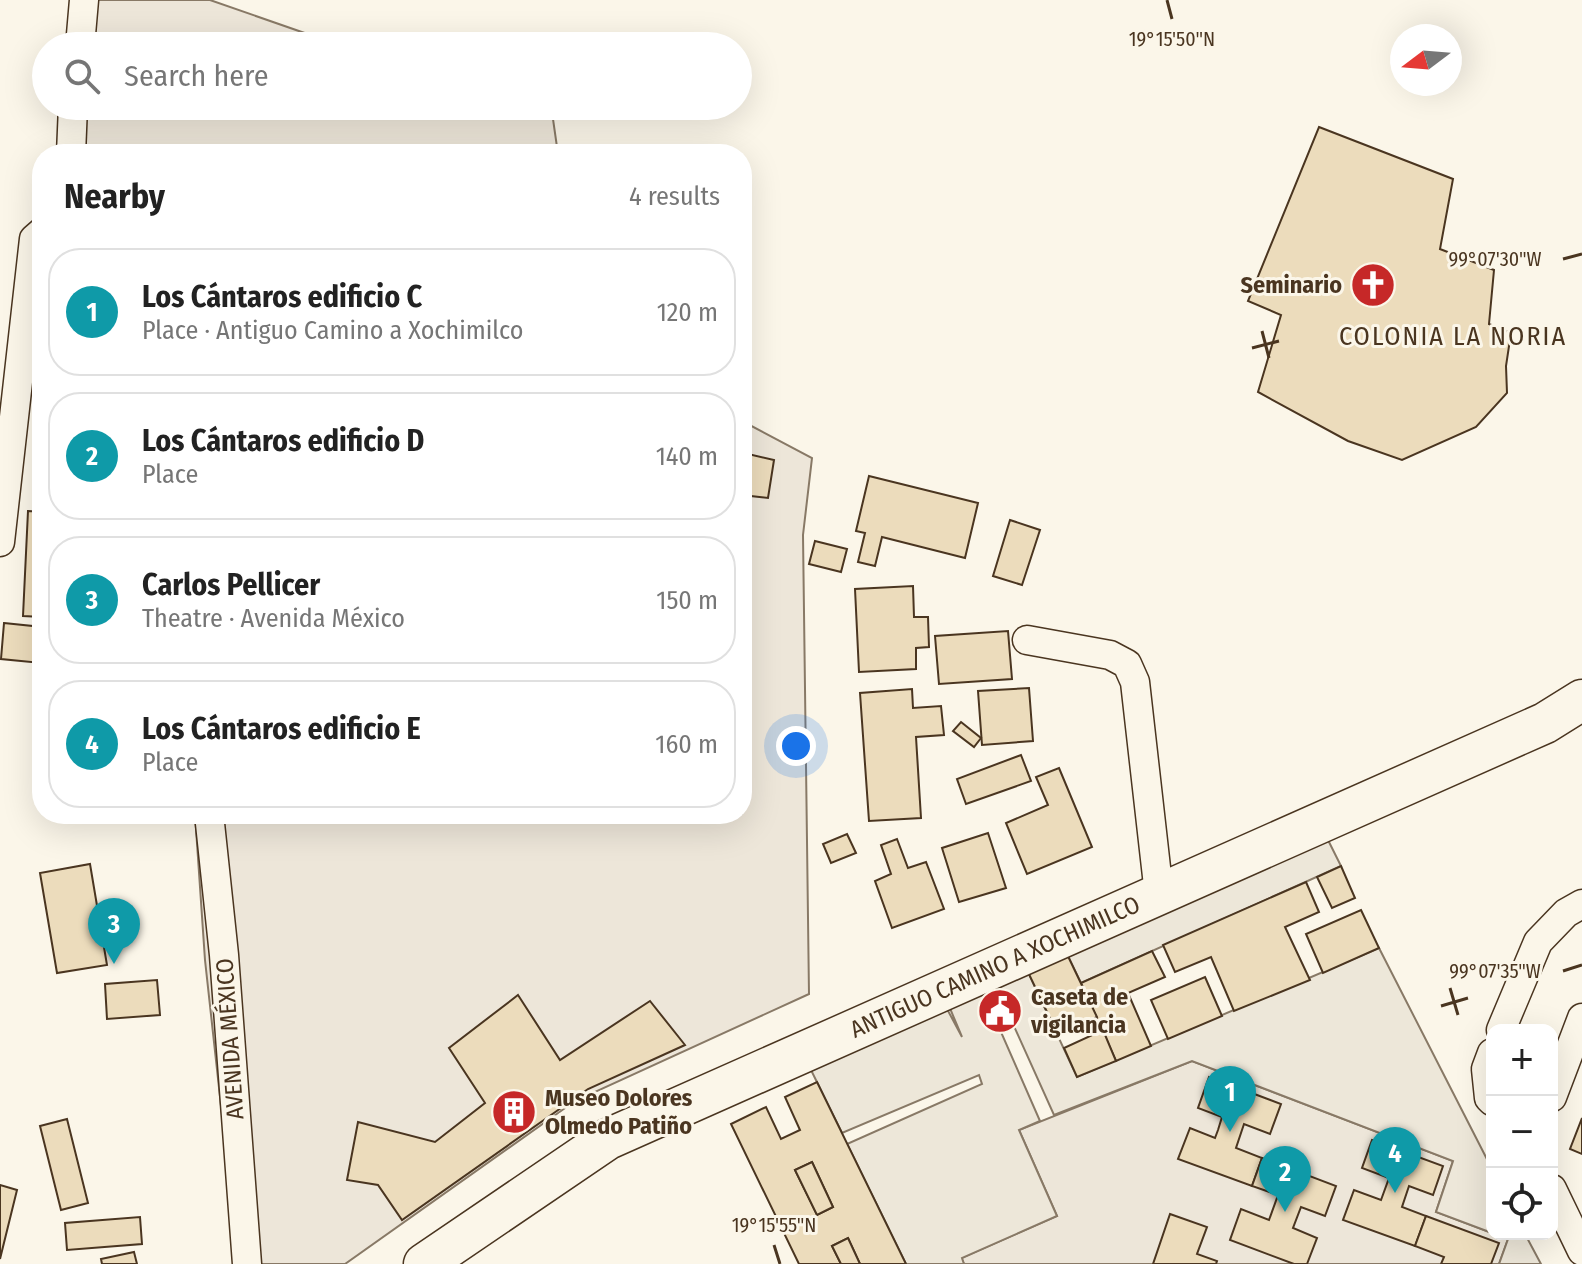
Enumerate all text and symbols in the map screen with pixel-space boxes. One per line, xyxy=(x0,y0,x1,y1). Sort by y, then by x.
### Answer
north arrow xyxy=(1390,24,1462,96)
text: 19°15'50"N xyxy=(1129,27,1215,51)
search box xyxy=(32,32,752,120)
icon: search xyxy=(60,54,104,98)
text: Search here xyxy=(124,58,269,94)
text: Nearby xyxy=(64,176,165,217)
text: 4 results xyxy=(629,181,720,212)
text: 99°07'30"W xyxy=(1449,247,1542,271)
church icon: Seminario xyxy=(1349,261,1397,309)
place label: Seminario xyxy=(1241,271,1342,299)
text: Los Cántaros edificio C xyxy=(142,279,422,315)
text: 1 xyxy=(87,297,98,328)
text: 120 m xyxy=(657,297,718,328)
text: Place · Antiguo Camino a Xochimilco xyxy=(142,315,523,346)
district label: COLONIA LA NORIA xyxy=(1339,321,1567,352)
text: Los Cántaros edificio D xyxy=(142,423,424,459)
text: 2 xyxy=(86,441,98,472)
text: 140 m xyxy=(656,441,718,472)
text: Place xyxy=(142,459,198,490)
text: Carlos Pellicer xyxy=(142,567,320,603)
text: 3 xyxy=(86,585,98,616)
text: 150 m xyxy=(656,585,718,616)
text: Theatre · Avenida México xyxy=(142,603,405,634)
text: Los Cántaros edificio E xyxy=(142,711,421,747)
your location xyxy=(776,726,816,766)
text: 4 xyxy=(85,729,99,760)
text: 160 m xyxy=(655,729,718,760)
text: Place xyxy=(142,747,198,778)
street label: ANTIGUO CAMINO A XOCHIMILCO xyxy=(846,890,1144,1044)
pin: 3 xyxy=(88,898,140,964)
street label: AVENIDA MÉXICO xyxy=(209,957,250,1121)
text: 99°07'35"W xyxy=(1449,959,1541,983)
place label: Caseta de vigilancia xyxy=(1030,983,1128,1039)
public building icon: Caseta de vigilancia xyxy=(976,987,1024,1035)
map controls xyxy=(1486,1024,1558,1240)
button: + xyxy=(1486,1024,1558,1096)
pin: 1 xyxy=(1204,1066,1256,1132)
place label: Museo Dolores Olmedo Patiño xyxy=(545,1084,693,1140)
building icon: Museo Dolores Olmedo Patiño xyxy=(490,1088,538,1136)
button: − xyxy=(1486,1096,1558,1168)
pin: 4 xyxy=(1369,1127,1421,1193)
pin: 2 xyxy=(1259,1146,1311,1212)
button: locate xyxy=(1486,1168,1558,1240)
text: 19°15'55"N xyxy=(732,1213,816,1237)

